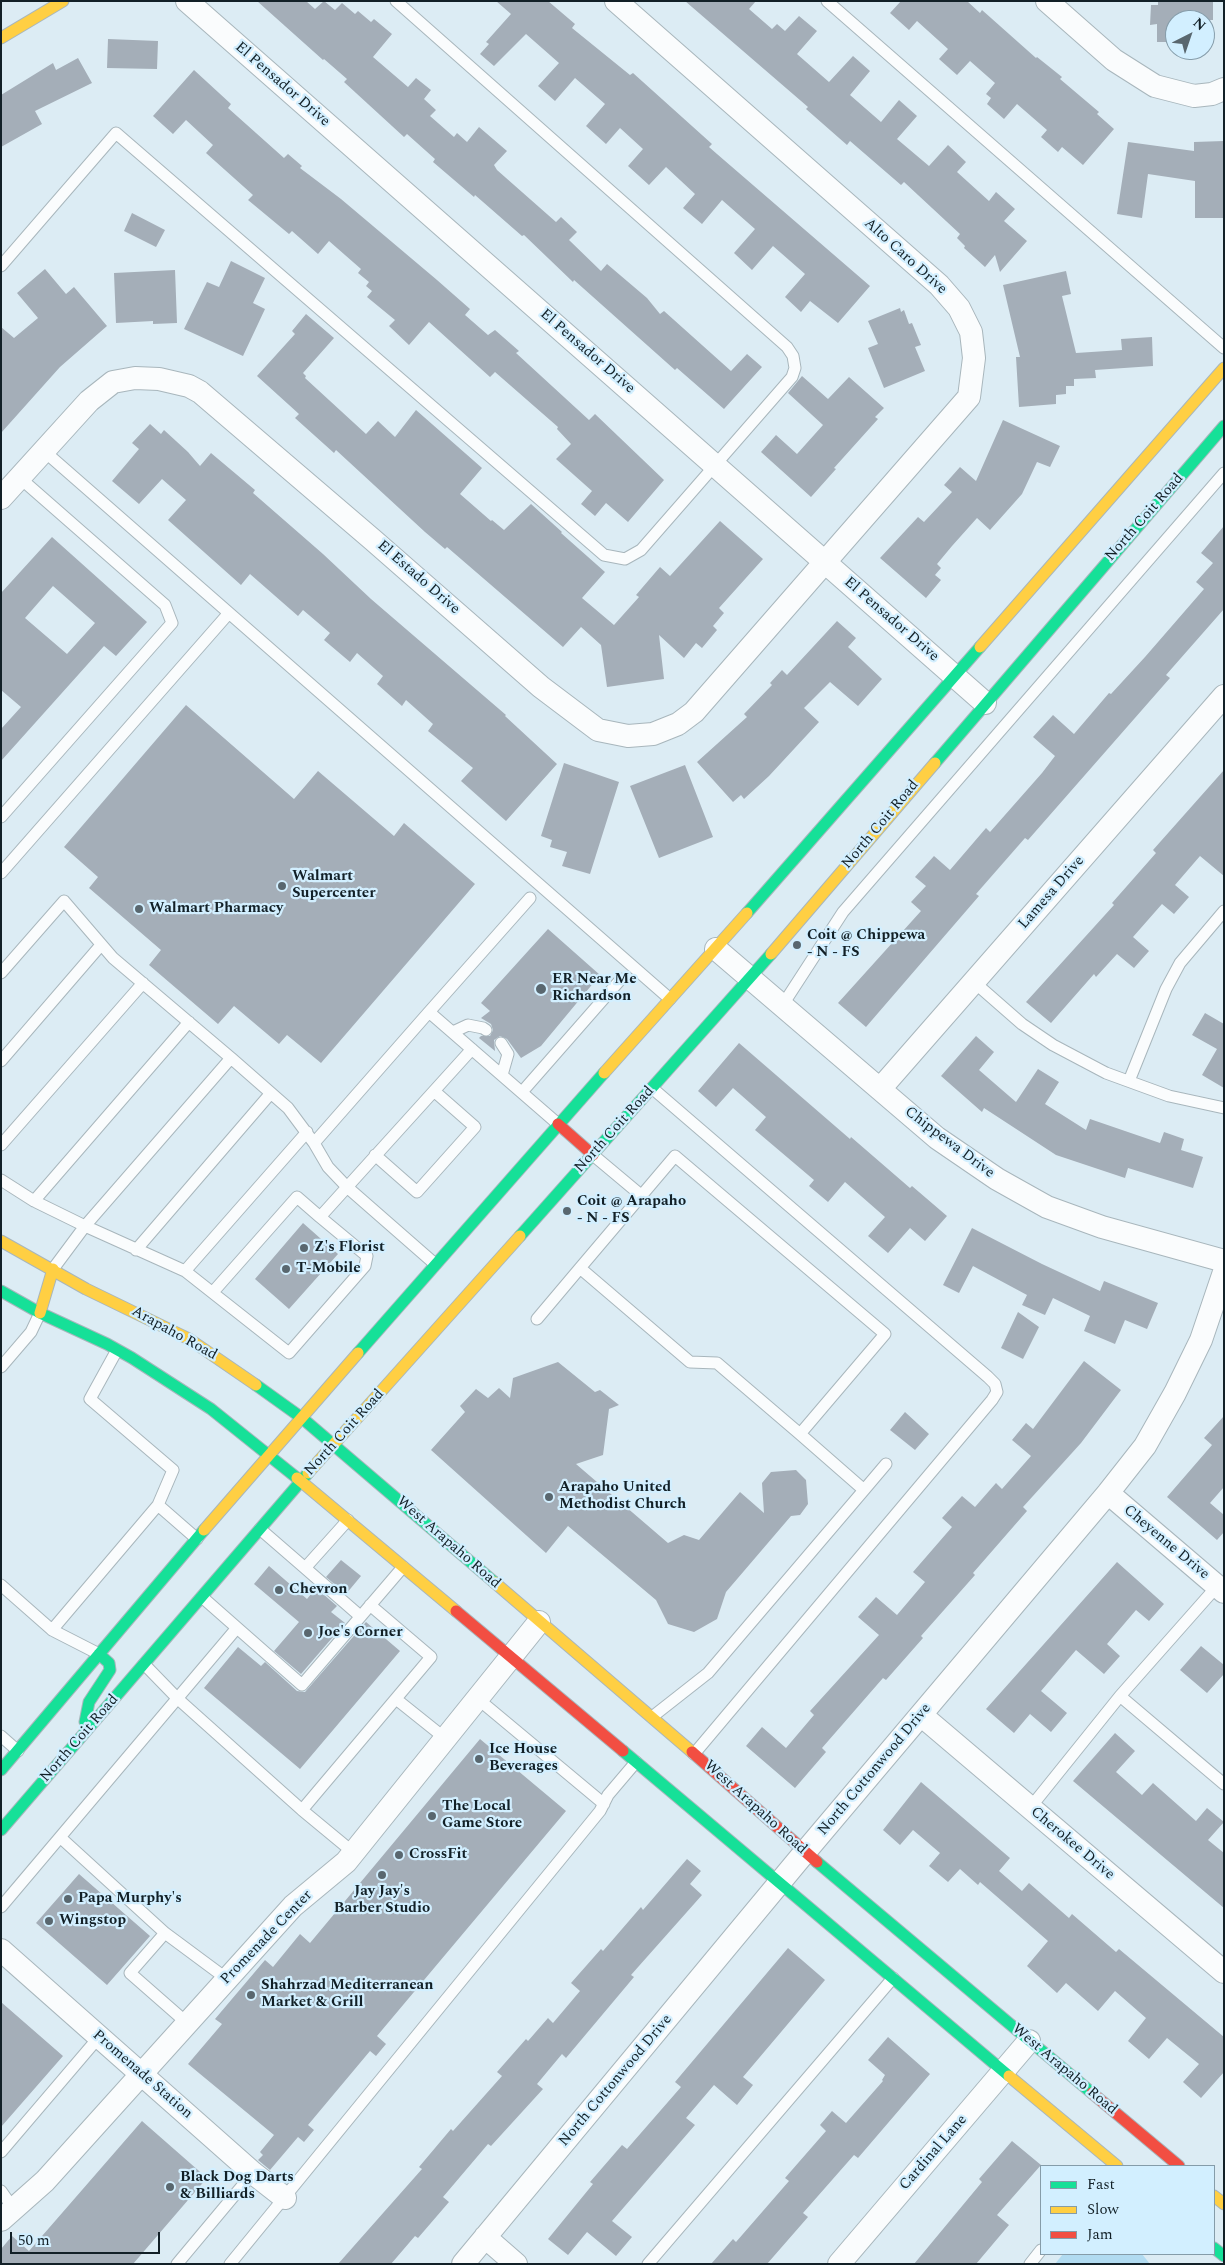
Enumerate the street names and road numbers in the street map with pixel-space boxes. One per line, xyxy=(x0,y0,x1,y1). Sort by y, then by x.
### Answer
street label: El Pensador Drive xyxy=(231,39,333,131)
street label: Alto Caro Drive xyxy=(860,215,950,299)
street label: El Pensador Drive xyxy=(536,306,638,398)
street label: North Coit Road xyxy=(1102,470,1188,566)
street label: El Estado Drive xyxy=(373,537,463,619)
street label: El Pensador Drive xyxy=(840,574,942,666)
street label: North Coit Road xyxy=(839,777,923,873)
street label: Lamesa Drive xyxy=(1015,853,1089,933)
street label: North Coit Road xyxy=(571,1083,659,1177)
street label: Chippewa Drive xyxy=(901,1103,997,1183)
street label: Arapaho Road xyxy=(128,1303,220,1365)
street label: North Coit Road xyxy=(301,1386,389,1480)
street label: West Arapaho Road xyxy=(392,1493,504,1593)
street label: Cheyenne Drive xyxy=(1119,1502,1213,1584)
street label: North Coit Road xyxy=(37,1691,123,1787)
street label: North Cottonwood Drive xyxy=(815,1700,935,1840)
street label: West Arapaho Road xyxy=(700,1757,810,1859)
street label: Cherokee Drive xyxy=(1026,1804,1118,1884)
street label: Promenade Center xyxy=(217,1887,317,1989)
street label: North Cottonwood Drive xyxy=(556,2011,676,2151)
street label: West Arapaho Road xyxy=(1008,2021,1120,2119)
street label: Promenade Station xyxy=(88,2027,196,2123)
street label: Cardinal Lane xyxy=(896,2112,972,2194)

